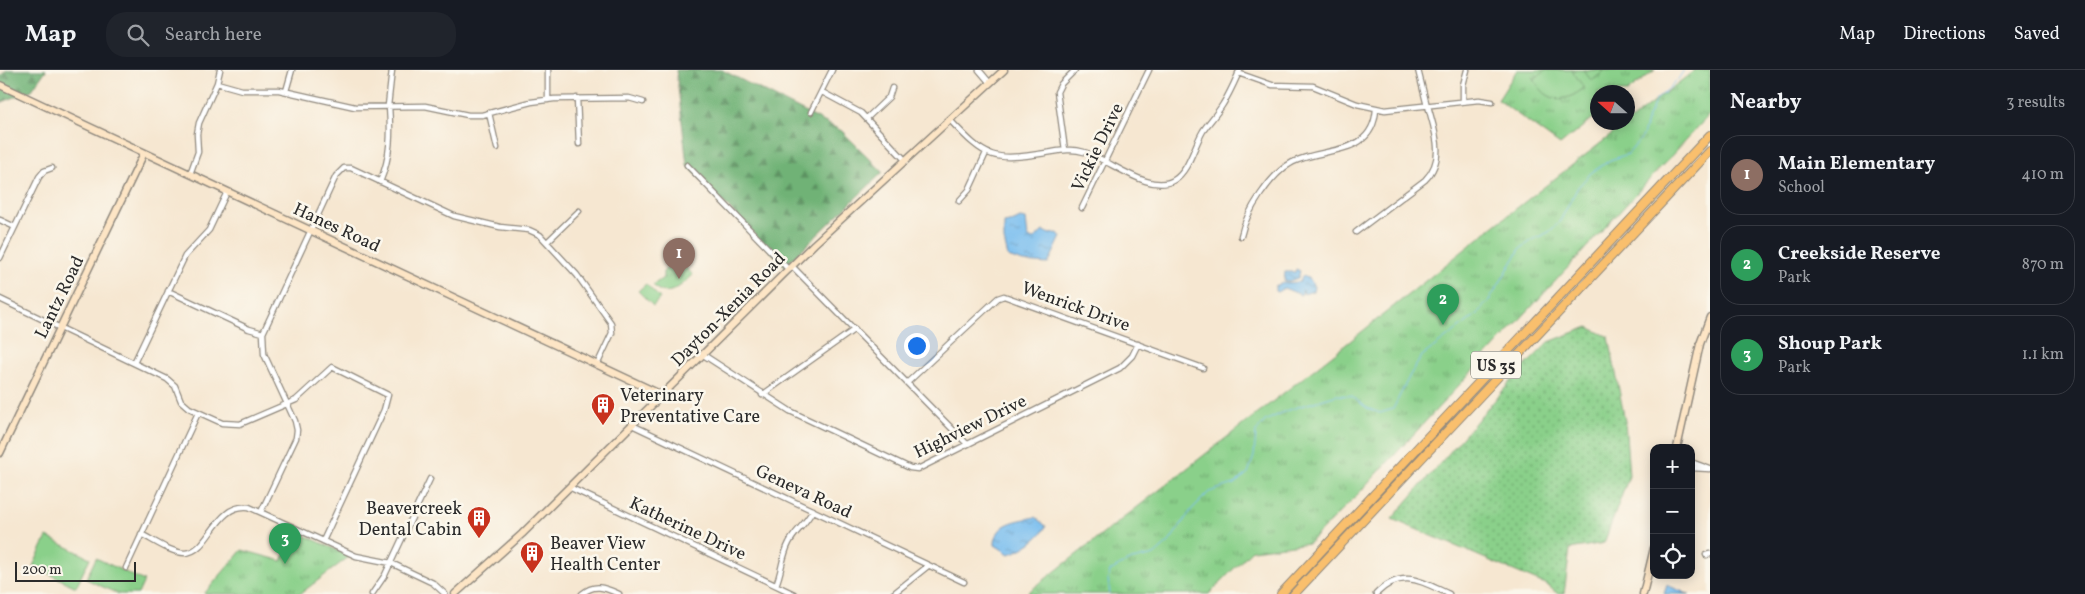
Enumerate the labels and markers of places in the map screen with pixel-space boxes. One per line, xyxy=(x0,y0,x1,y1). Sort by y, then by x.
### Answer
pin: 1 xyxy=(663,238,695,279)
pin: 2 xyxy=(1427,284,1459,325)
place label: Veterinary Preventative Care xyxy=(620,384,760,430)
building icon: Veterinary Preventative Care xyxy=(590,392,616,426)
place label: Beavercreek Dental Cabin xyxy=(359,497,462,543)
building icon: Beavercreek Dental Cabin xyxy=(466,505,492,539)
pin: 3 xyxy=(269,523,301,564)
place label: Beaver View Health Center xyxy=(550,532,661,578)
building icon: Beaver View Health Center xyxy=(519,540,545,574)

